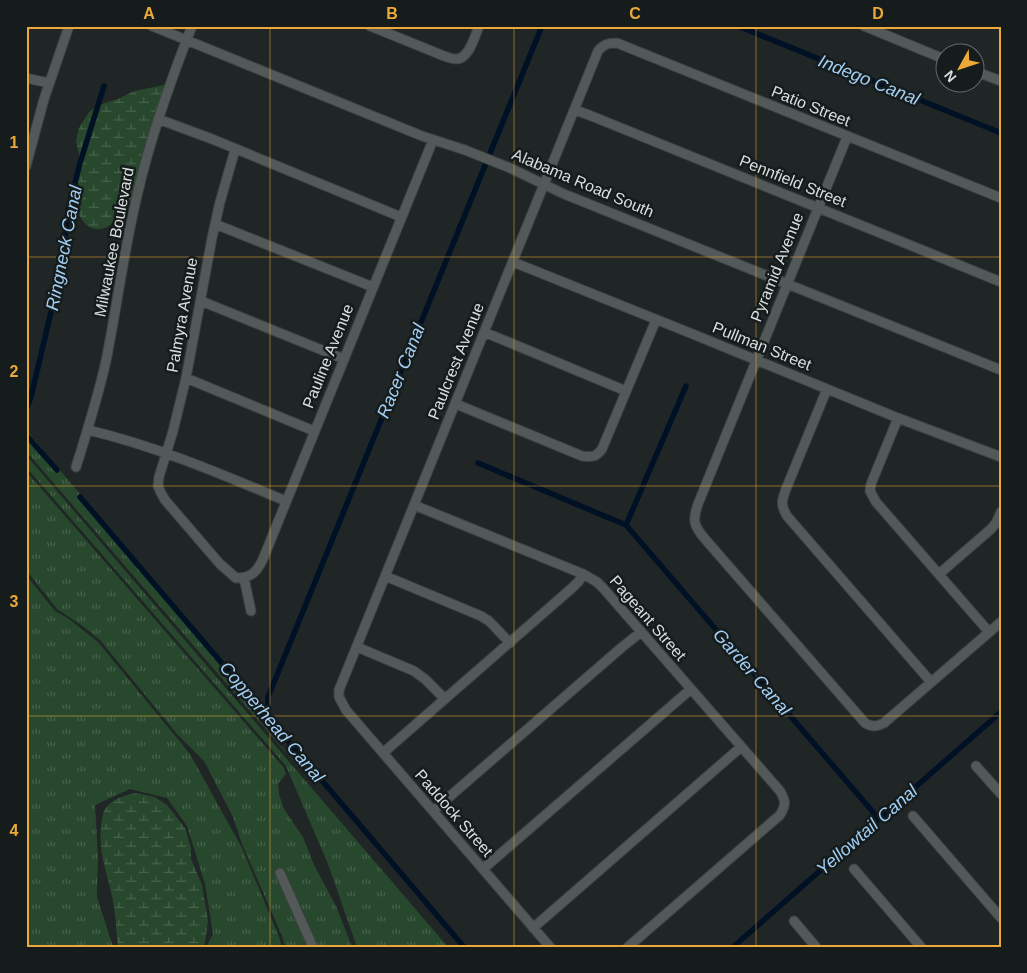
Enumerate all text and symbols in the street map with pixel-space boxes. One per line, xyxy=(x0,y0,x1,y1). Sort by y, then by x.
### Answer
text: A xyxy=(143,5,155,22)
text: B xyxy=(386,5,398,22)
text: C xyxy=(629,5,641,22)
text: D xyxy=(872,5,884,22)
north arrow xyxy=(934,42,984,92)
water label: Indego Canal xyxy=(816,51,923,110)
text: N xyxy=(941,67,959,85)
street label: Patio Street xyxy=(769,82,853,130)
text: 1 xyxy=(10,134,19,151)
street label: Alabama Road South xyxy=(510,145,656,221)
street label: Pennfield Street xyxy=(737,152,849,210)
street label: Milwaukee Boulevard xyxy=(91,166,137,318)
water label: Ringneck Canal xyxy=(42,183,86,312)
street label: Pyramid Avenue xyxy=(747,210,807,324)
street label: Palmyra Avenue xyxy=(164,256,200,374)
street label: Paulcrest Avenue xyxy=(425,300,487,422)
street label: Pauline Avenue xyxy=(299,301,357,411)
street label: Pullman Street xyxy=(710,318,814,374)
water label: Racer Canal xyxy=(373,320,429,421)
text: 2 xyxy=(10,363,19,380)
street label: Pageant Street xyxy=(607,572,690,664)
text: 3 xyxy=(10,593,19,610)
water label: Garder Canal xyxy=(709,625,796,720)
water label: Copperhead Canal xyxy=(216,658,329,787)
street label: Paddock Street xyxy=(412,766,497,860)
water label: Yellowtail Canal xyxy=(812,780,922,879)
text: 4 xyxy=(10,822,19,839)

